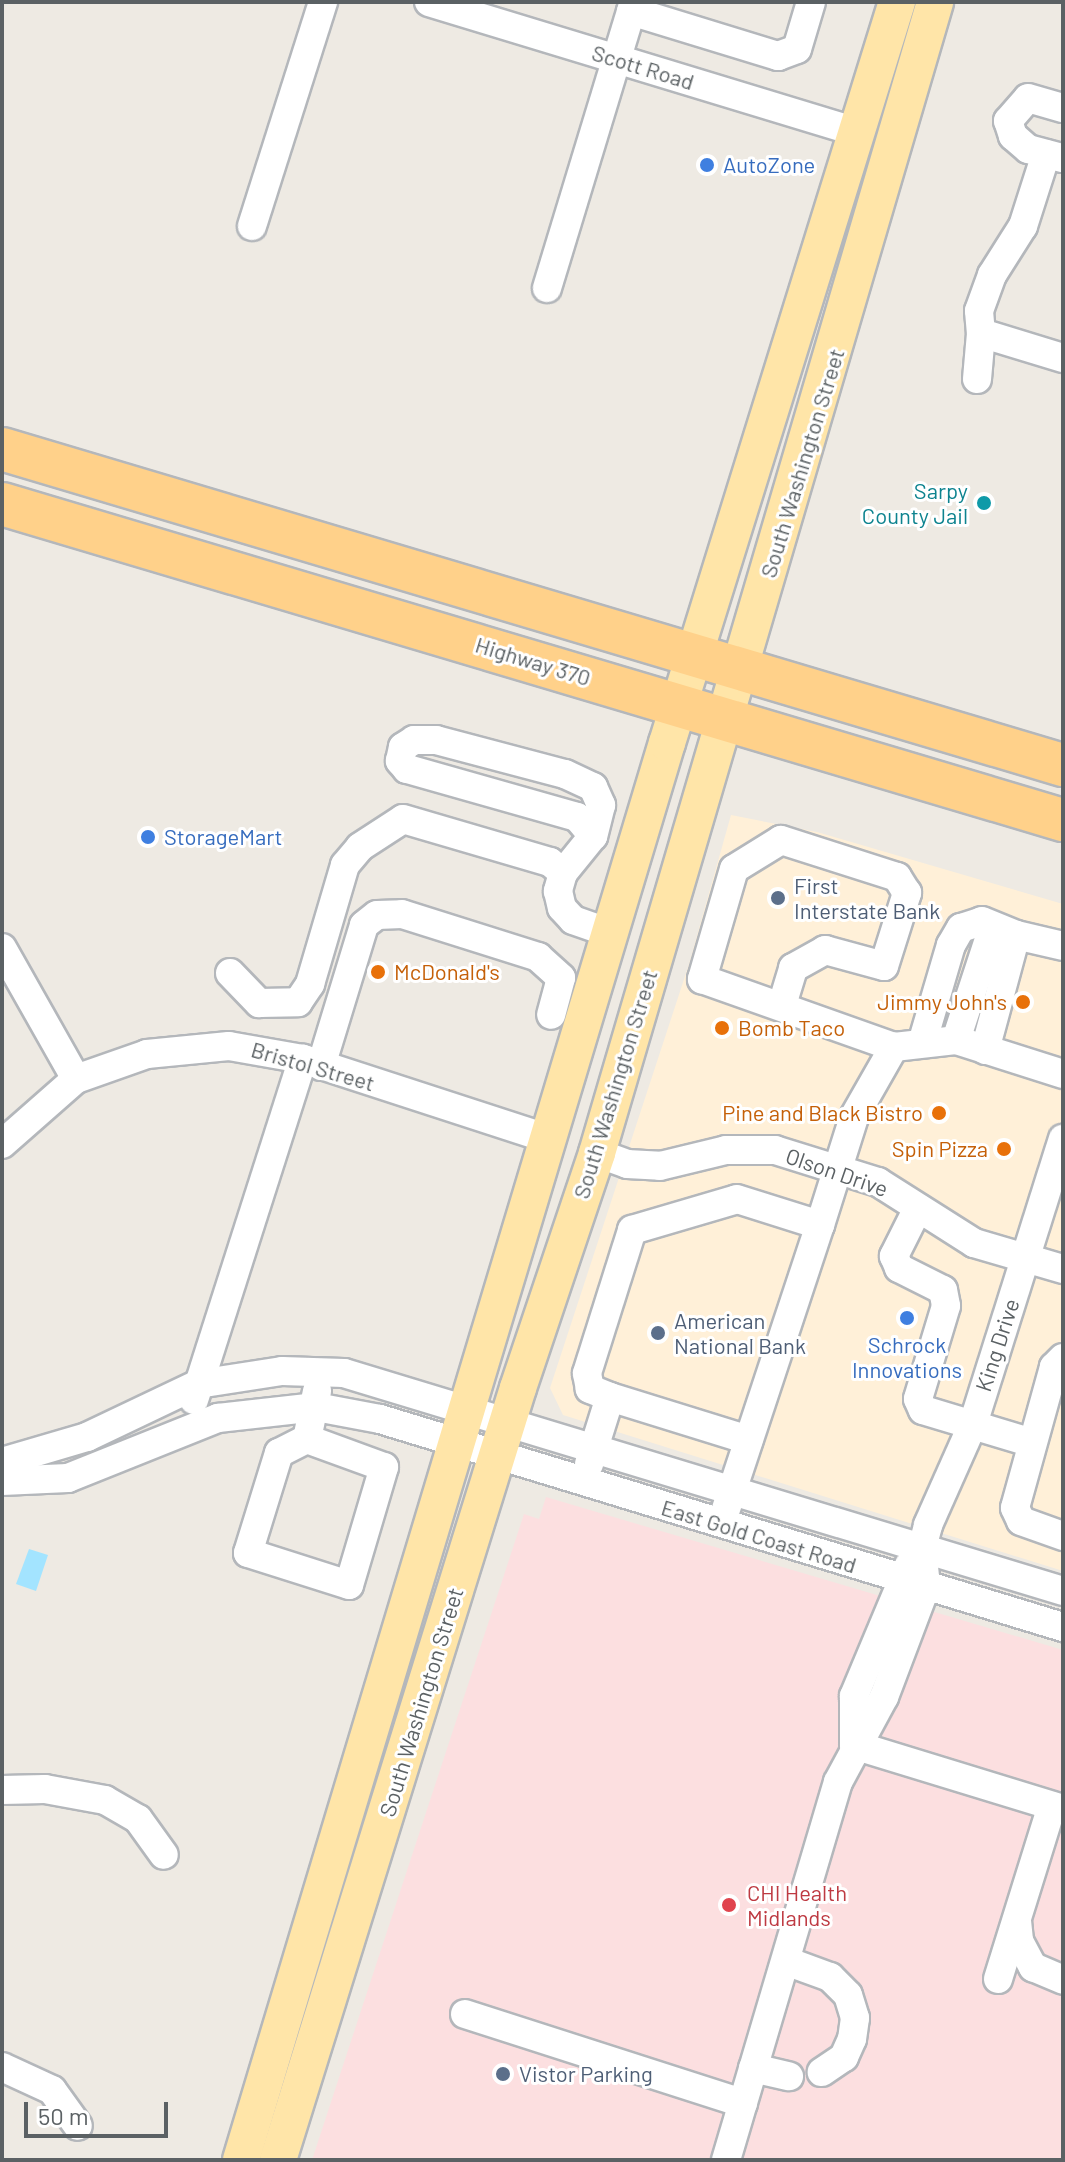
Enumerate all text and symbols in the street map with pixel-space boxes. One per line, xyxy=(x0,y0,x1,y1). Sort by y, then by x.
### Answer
street label: Scott Road xyxy=(589,39,697,95)
place label: AutoZone xyxy=(723,152,815,178)
marker: AutoZone xyxy=(698,156,716,174)
street label: South Washington Street xyxy=(755,345,849,581)
place label: Sarpy County Jail xyxy=(862,477,968,528)
marker: Sarpy County Jail xyxy=(975,494,993,512)
street label: Highway 370 xyxy=(472,631,594,691)
place label: StorageMart xyxy=(164,824,283,850)
marker: StorageMart xyxy=(139,828,157,846)
place label: First Interstate Bank xyxy=(794,872,940,924)
marker: First Interstate Bank xyxy=(769,889,787,907)
place label: McDonald's xyxy=(394,959,500,985)
marker: McDonald's xyxy=(369,963,387,981)
street label: South Washington Street xyxy=(568,966,662,1202)
place label: Jimmy John's xyxy=(877,989,1007,1015)
marker: Jimmy John's xyxy=(1014,993,1032,1011)
place label: Bomb Taco xyxy=(738,1015,845,1041)
marker: Bomb Taco xyxy=(713,1019,731,1037)
street label: Bristol Street xyxy=(248,1036,378,1096)
place label: Pine and Black Bistro xyxy=(722,1100,923,1126)
marker: Pine and Black Bistro xyxy=(930,1104,948,1122)
place label: Spin Pizza xyxy=(892,1136,988,1162)
marker: Spin Pizza xyxy=(995,1140,1013,1158)
street label: Olson Drive xyxy=(782,1142,892,1202)
street label: King Drive xyxy=(970,1295,1024,1395)
place label: American National Bank xyxy=(674,1307,806,1358)
marker: Schrock Innovations xyxy=(898,1309,916,1327)
marker: American National Bank xyxy=(649,1324,667,1342)
place label: Schrock Innovations xyxy=(852,1331,962,1382)
street label: East Gold Coast Road xyxy=(658,1494,860,1578)
street label: South Washington Street xyxy=(374,1584,468,1820)
place label: CHI Health Midlands xyxy=(747,1879,847,1930)
marker: CHI Health Midlands xyxy=(718,1894,740,1916)
place label: Vistor Parking xyxy=(519,2061,653,2087)
marker: Vistor Parking xyxy=(494,2065,512,2083)
scale bar xyxy=(28,2086,172,2136)
text: 50 m xyxy=(38,2101,89,2130)

